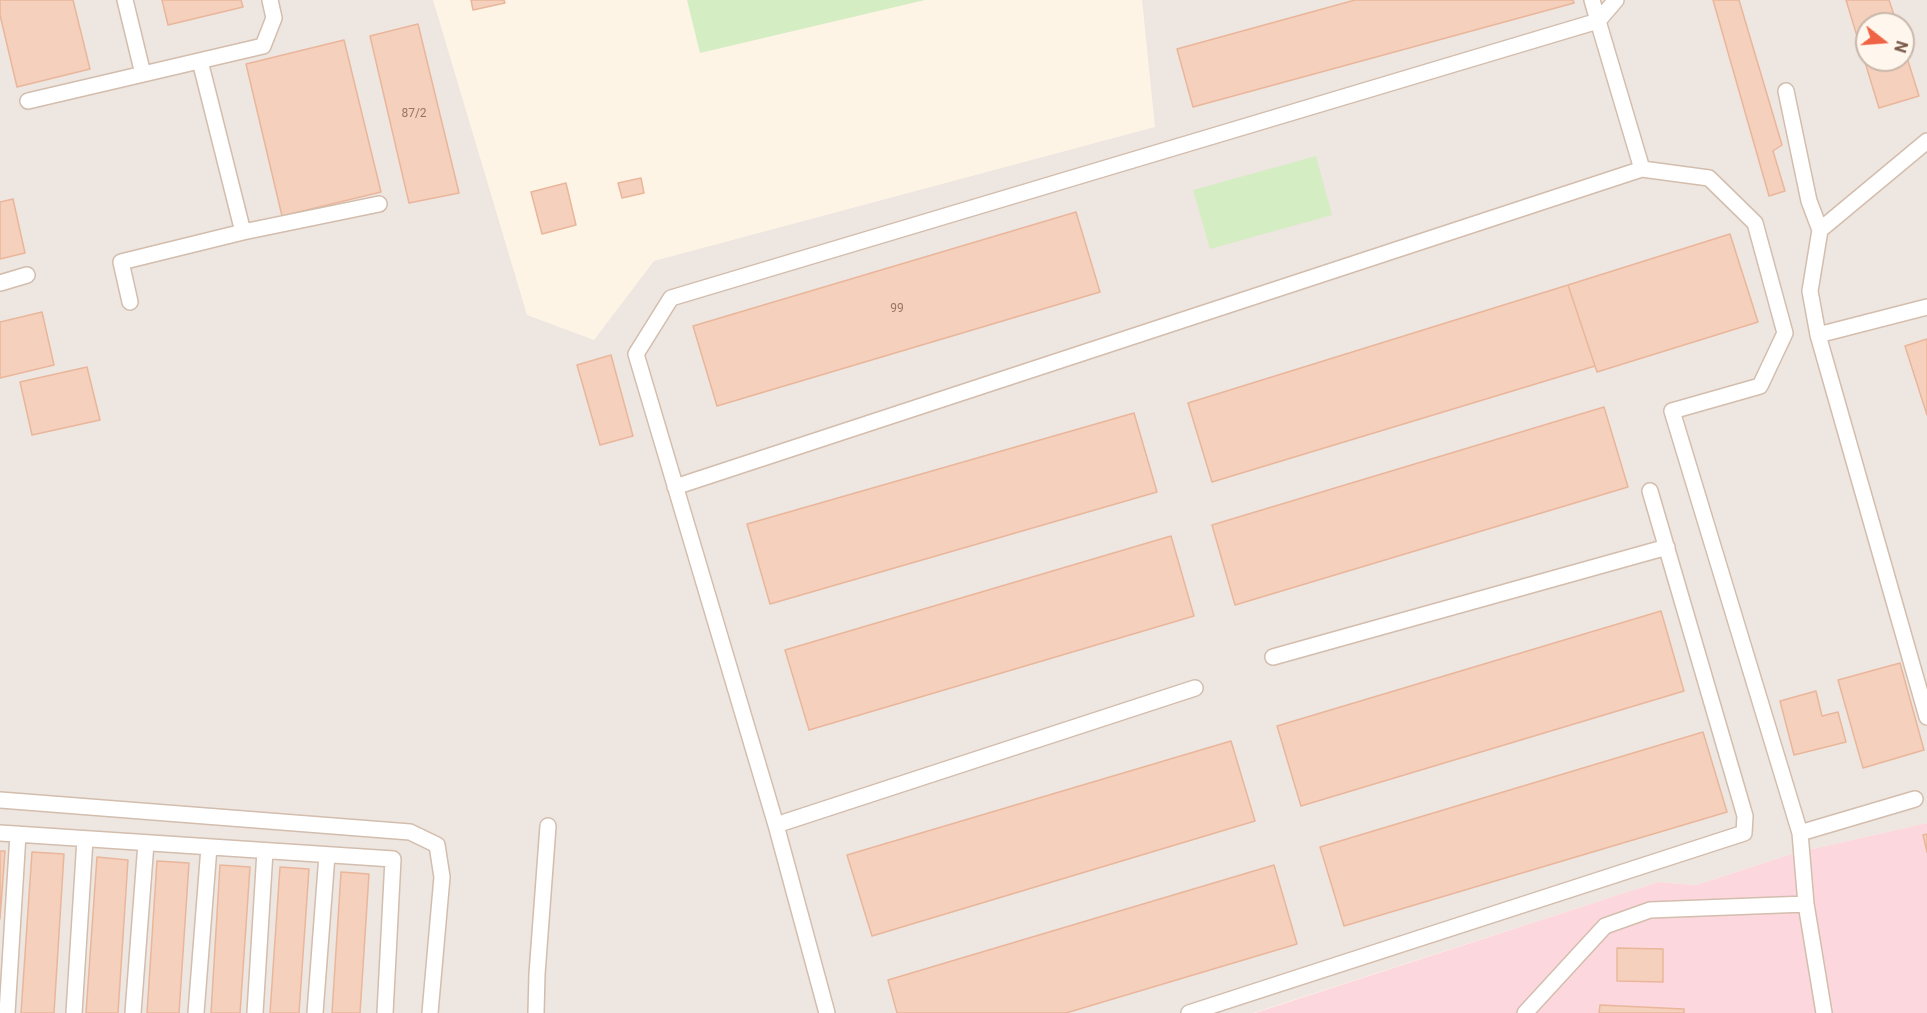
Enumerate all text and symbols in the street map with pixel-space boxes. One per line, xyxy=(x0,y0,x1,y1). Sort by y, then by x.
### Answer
north arrow xyxy=(1855,12,1915,72)
text: N xyxy=(1890,39,1912,55)
house number: 87/2 xyxy=(401,107,427,121)
house number: 99 xyxy=(890,302,904,316)

